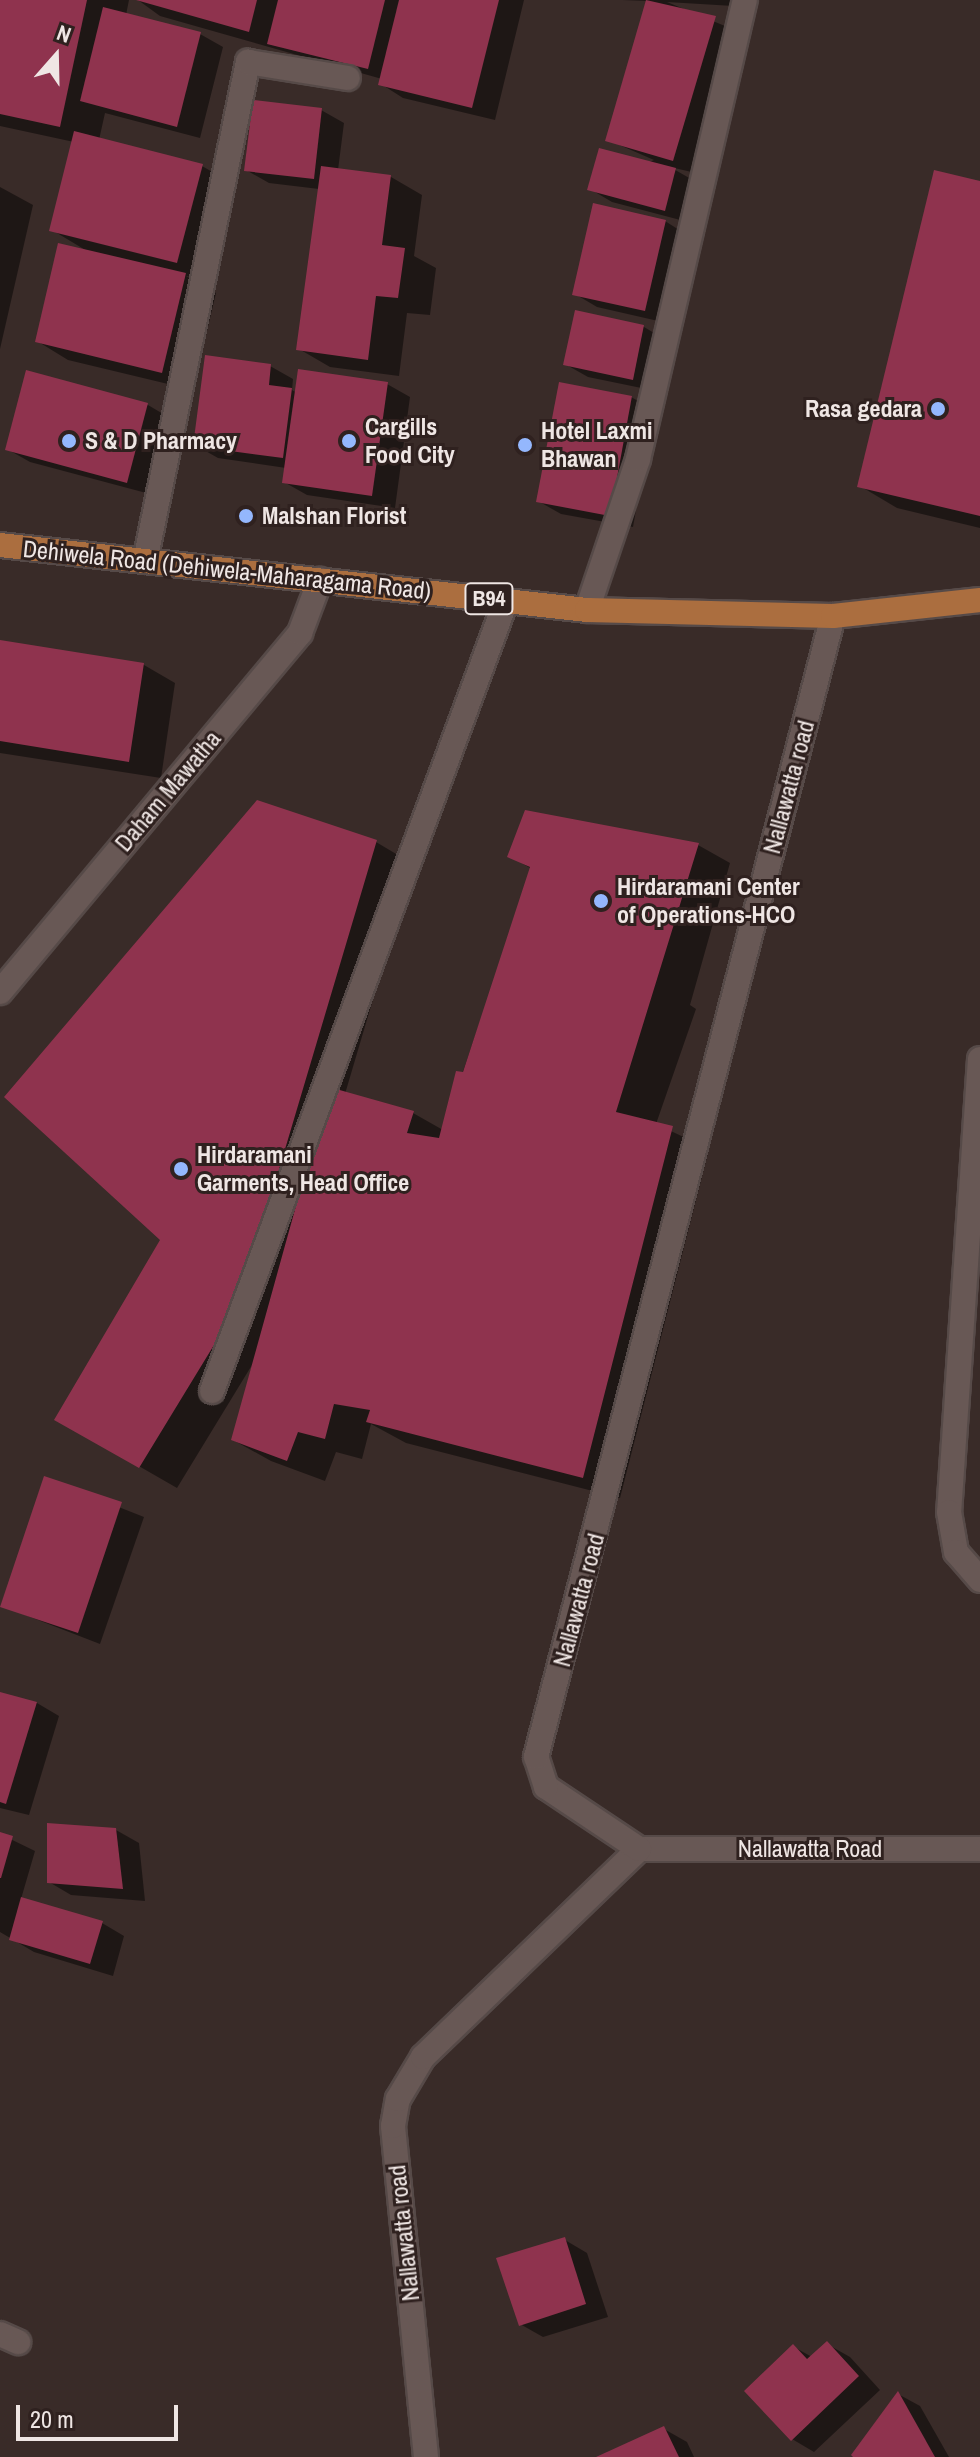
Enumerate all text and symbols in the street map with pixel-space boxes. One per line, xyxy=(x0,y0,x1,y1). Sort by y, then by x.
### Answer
north arrow xyxy=(16,16,96,96)
text: N xyxy=(53,17,75,50)
place label: Rasa gedara xyxy=(805,395,922,423)
marker: Rasa gedara xyxy=(929,400,947,418)
place label: Cargills Food City xyxy=(365,413,455,469)
place label: Hotel Laxmi Bhawan xyxy=(541,417,653,473)
place label: S & D Pharmacy xyxy=(85,427,237,455)
marker: S & D Pharmacy xyxy=(60,432,78,450)
marker: Cargills Food City xyxy=(340,432,358,450)
marker: Hotel Laxmi Bhawan xyxy=(516,436,534,454)
place label: Malshan Florist xyxy=(262,502,406,530)
marker: Malshan Florist xyxy=(237,507,255,525)
street label: Dehiwela Road (Dehiwela-Maharagama Road) xyxy=(22,534,432,606)
road number: B94 xyxy=(463,581,515,617)
street label: Nallawatta road xyxy=(757,717,821,857)
street label: Daham Mawatha xyxy=(109,725,227,857)
place label: Hirdaramani Center of Operations-HCO xyxy=(617,873,800,929)
marker: Hirdaramani Center of Operations-HCO xyxy=(592,892,610,910)
place label: Hirdaramani Garments, Head Office xyxy=(197,1141,409,1197)
marker: Hirdaramani Garments, Head Office xyxy=(172,1160,190,1178)
street label: Nallawatta road xyxy=(547,1530,611,1670)
street label: Nallawatta Road xyxy=(738,1835,882,1863)
street label: Nallawatta road xyxy=(383,2164,425,2302)
scale bar xyxy=(20,2389,182,2439)
text: 20 m xyxy=(30,2403,74,2435)

